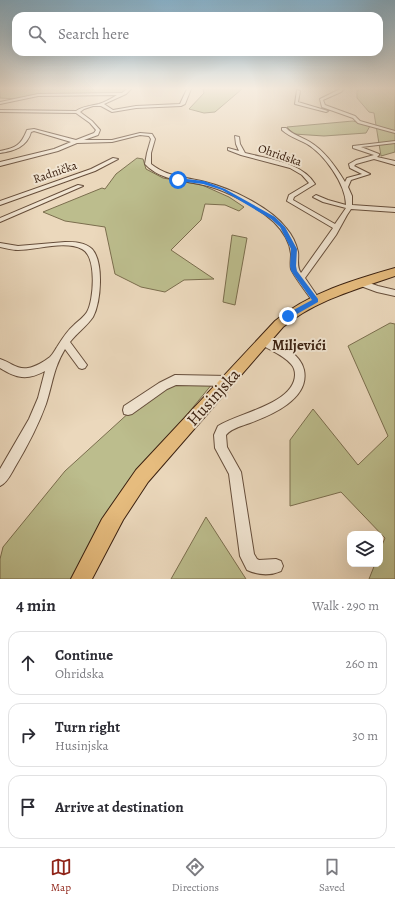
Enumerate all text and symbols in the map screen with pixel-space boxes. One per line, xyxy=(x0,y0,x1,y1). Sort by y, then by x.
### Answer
search box xyxy=(12,12,383,56)
icon: search xyxy=(26,23,48,45)
text: Search here xyxy=(58,24,129,44)
street label: Ohridska xyxy=(256,140,304,170)
street label: Radnička xyxy=(31,157,79,187)
route start xyxy=(169,171,187,189)
route end xyxy=(279,307,297,325)
district label: Miljevići xyxy=(272,335,327,355)
street label: Husinjska xyxy=(181,364,245,431)
map controls xyxy=(347,531,383,567)
button: layers xyxy=(347,531,383,567)
text: 4 min xyxy=(16,594,56,617)
text: Walk · 290 m xyxy=(312,597,379,614)
text: Continue xyxy=(55,645,113,665)
icon: ahead xyxy=(17,652,39,674)
text: 260 m xyxy=(345,655,378,672)
text: Ohridska xyxy=(55,665,104,682)
text: Turn right xyxy=(55,717,120,737)
icon: right xyxy=(17,724,39,746)
text: 30 m xyxy=(352,727,378,744)
text: Husinjska xyxy=(55,737,109,754)
icon: arrive xyxy=(17,796,39,818)
text: Arrive at destination xyxy=(55,797,184,817)
tab: Map xyxy=(50,856,72,895)
tab: Directions xyxy=(172,856,219,895)
tab: Saved xyxy=(319,856,345,895)

